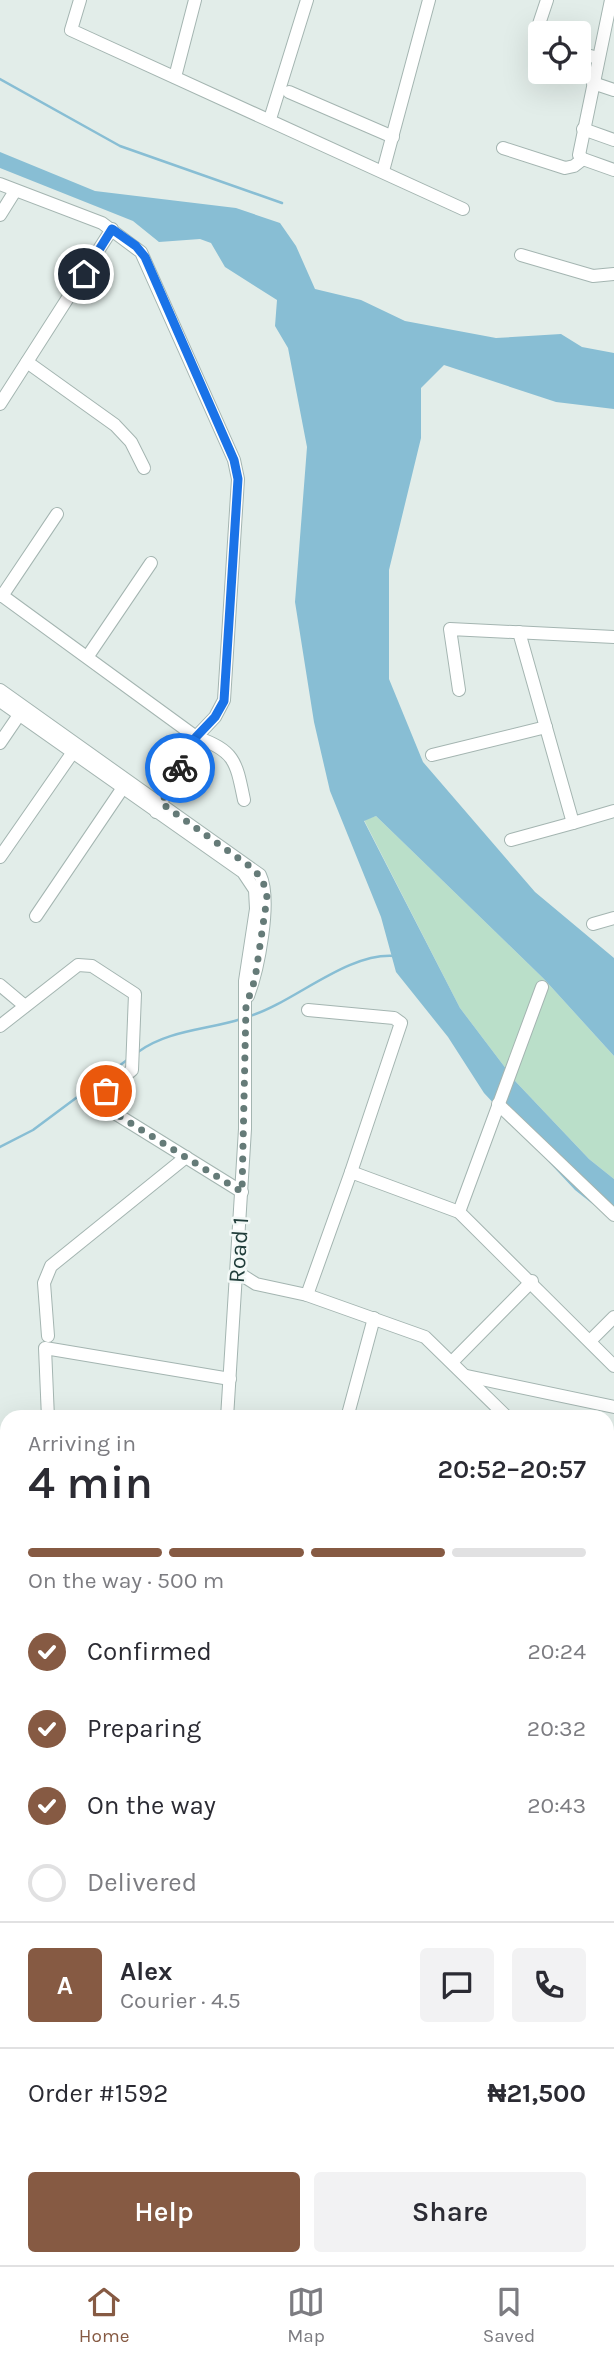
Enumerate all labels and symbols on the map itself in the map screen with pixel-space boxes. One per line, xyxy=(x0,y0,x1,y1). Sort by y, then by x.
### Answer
pin xyxy=(54,244,114,304)
courier xyxy=(145,733,215,803)
pin xyxy=(76,1061,136,1121)
street label: Road 1 xyxy=(223,1216,254,1284)

